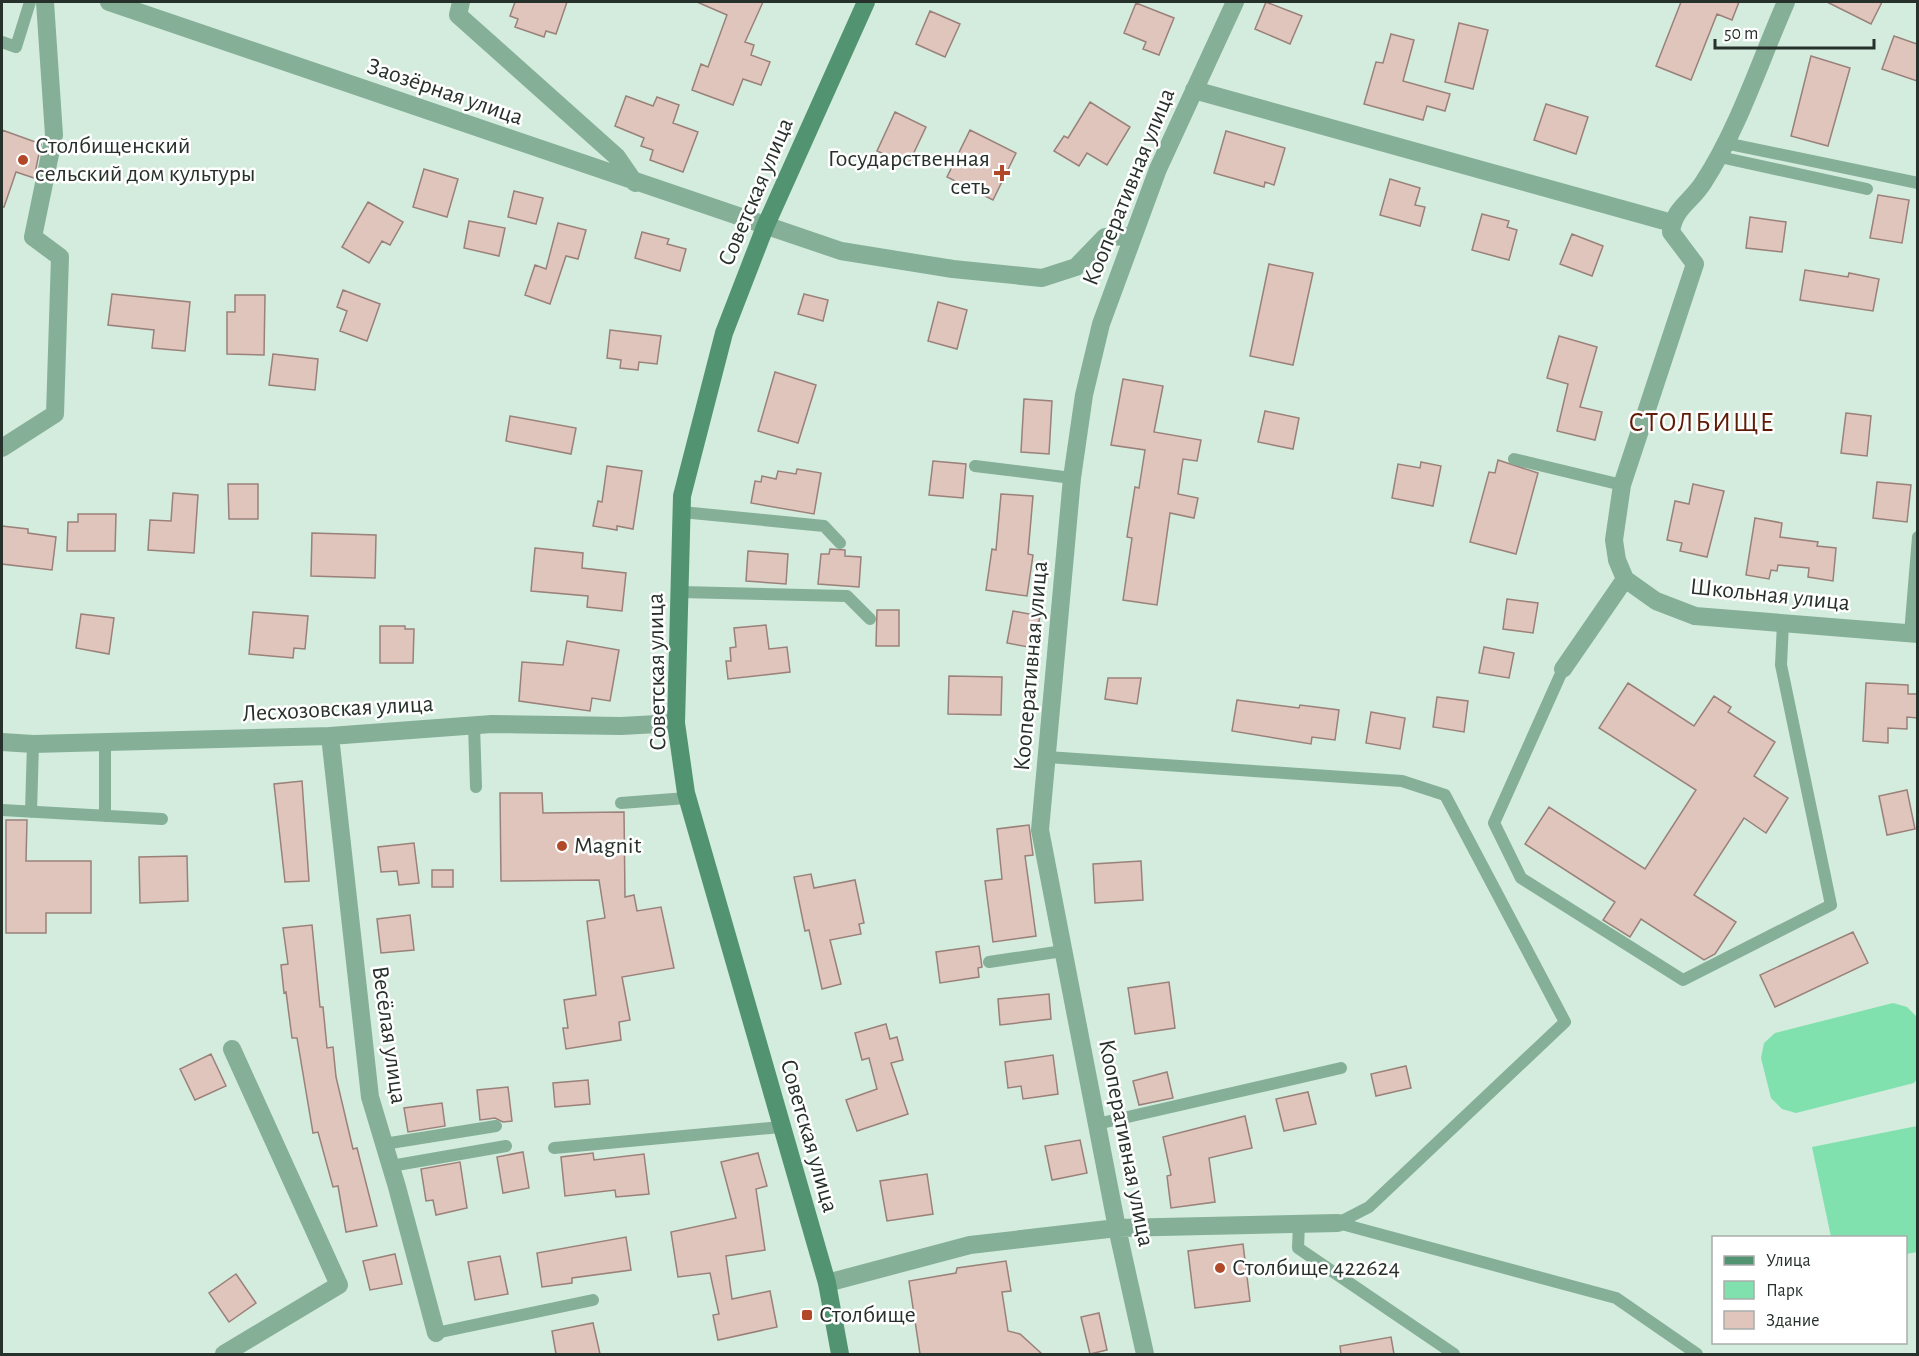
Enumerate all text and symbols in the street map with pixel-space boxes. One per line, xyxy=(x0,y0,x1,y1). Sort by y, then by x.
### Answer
scale bar xyxy=(1715,12,1874,50)
text: 50 m xyxy=(1724,25,1758,43)
street label: Заозёрная улица xyxy=(364,54,526,130)
street label: Кооперативная улица xyxy=(1078,85,1180,289)
street label: Советская улица xyxy=(714,115,798,269)
place label: Столбищенский сельский дом культуры xyxy=(35,134,256,186)
place label: Государственная сеть xyxy=(828,147,990,199)
marker: Столбищенский сельский дом культуры xyxy=(16,153,30,167)
marker: Государственная сеть xyxy=(995,166,1009,180)
district label: СТОЛБИЩЕ xyxy=(1629,409,1775,436)
street label: Кооперативная улица xyxy=(1010,560,1052,772)
street label: Школьная улица xyxy=(1689,575,1851,615)
street label: Советская улица xyxy=(644,593,670,751)
street label: Лесхозовская улица xyxy=(242,692,434,726)
place label: Magnit xyxy=(574,834,642,858)
marker: Magnit xyxy=(555,839,569,853)
street label: Весёлая улица xyxy=(367,964,411,1106)
street label: Кооперативная улица xyxy=(1094,1037,1158,1249)
street label: Советская улица xyxy=(776,1057,842,1215)
legend xyxy=(1712,1236,1907,1344)
text: Улица xyxy=(1766,1252,1811,1270)
place label: Столбище 422624 xyxy=(1232,1256,1400,1280)
marker: Столбище 422624 xyxy=(1213,1261,1227,1275)
text: Парк xyxy=(1766,1282,1804,1300)
place label: Столбище xyxy=(819,1303,916,1327)
marker: Столбище xyxy=(800,1308,814,1322)
text: Здание xyxy=(1766,1312,1820,1330)

